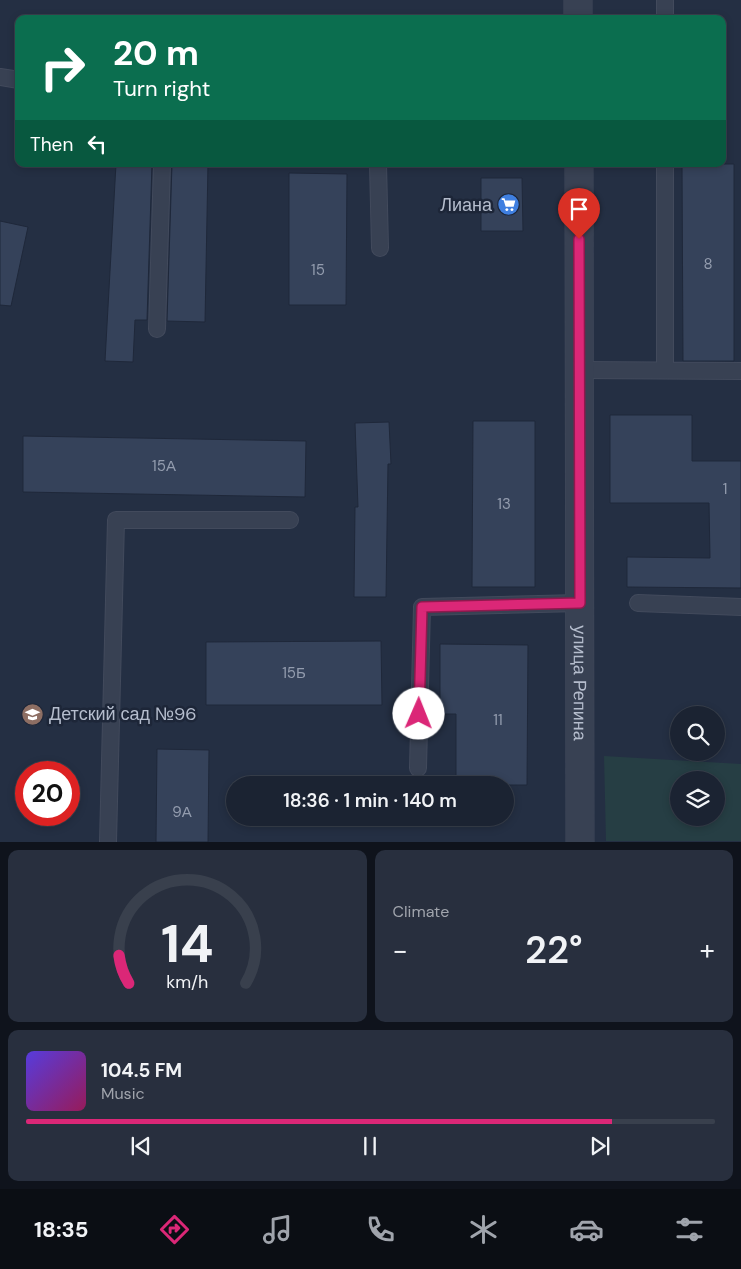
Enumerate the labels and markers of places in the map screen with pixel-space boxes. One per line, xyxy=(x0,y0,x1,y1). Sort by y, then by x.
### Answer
pin xyxy=(558,188,600,239)
place label: Лиана xyxy=(440,193,493,217)
supermarket icon: Лиана xyxy=(496,193,520,217)
school or university icon: Детский сад №96 xyxy=(21,702,45,726)
place label: Детский сад №96 xyxy=(49,702,197,726)

